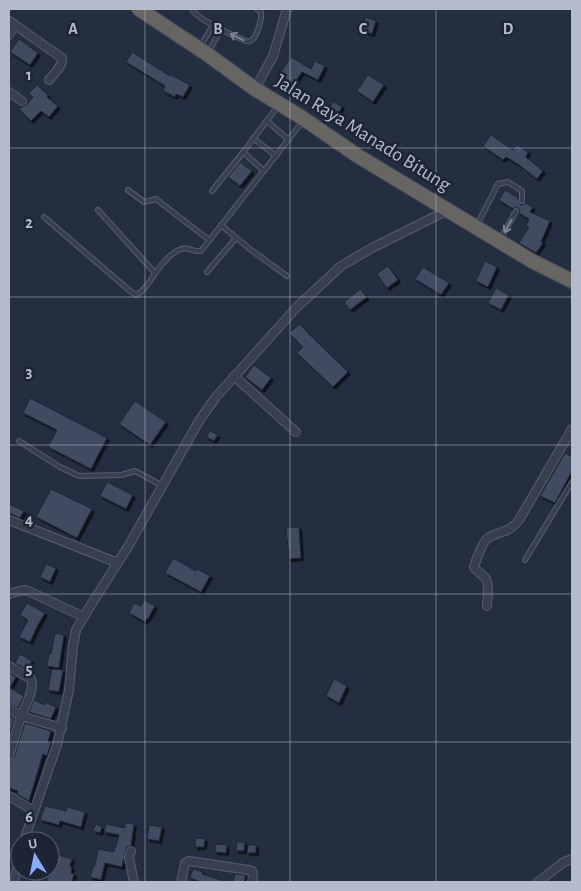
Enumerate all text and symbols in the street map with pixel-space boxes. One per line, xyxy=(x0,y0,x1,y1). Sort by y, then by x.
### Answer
text: A xyxy=(68,21,78,37)
text: B xyxy=(213,21,223,37)
text: C xyxy=(359,21,368,37)
text: D xyxy=(503,21,514,37)
one-way arrow xyxy=(229,32,244,42)
text: 1 xyxy=(26,67,32,83)
street label: Jalan Raya Manado Bitung xyxy=(272,71,454,195)
text: 2 xyxy=(25,215,33,231)
one-way arrow xyxy=(503,218,512,233)
text: 3 xyxy=(26,364,33,380)
text: 4 xyxy=(25,512,33,528)
text: 5 xyxy=(26,661,33,677)
text: 6 xyxy=(25,809,33,825)
north arrow xyxy=(10,831,60,881)
text: U xyxy=(27,837,39,852)

